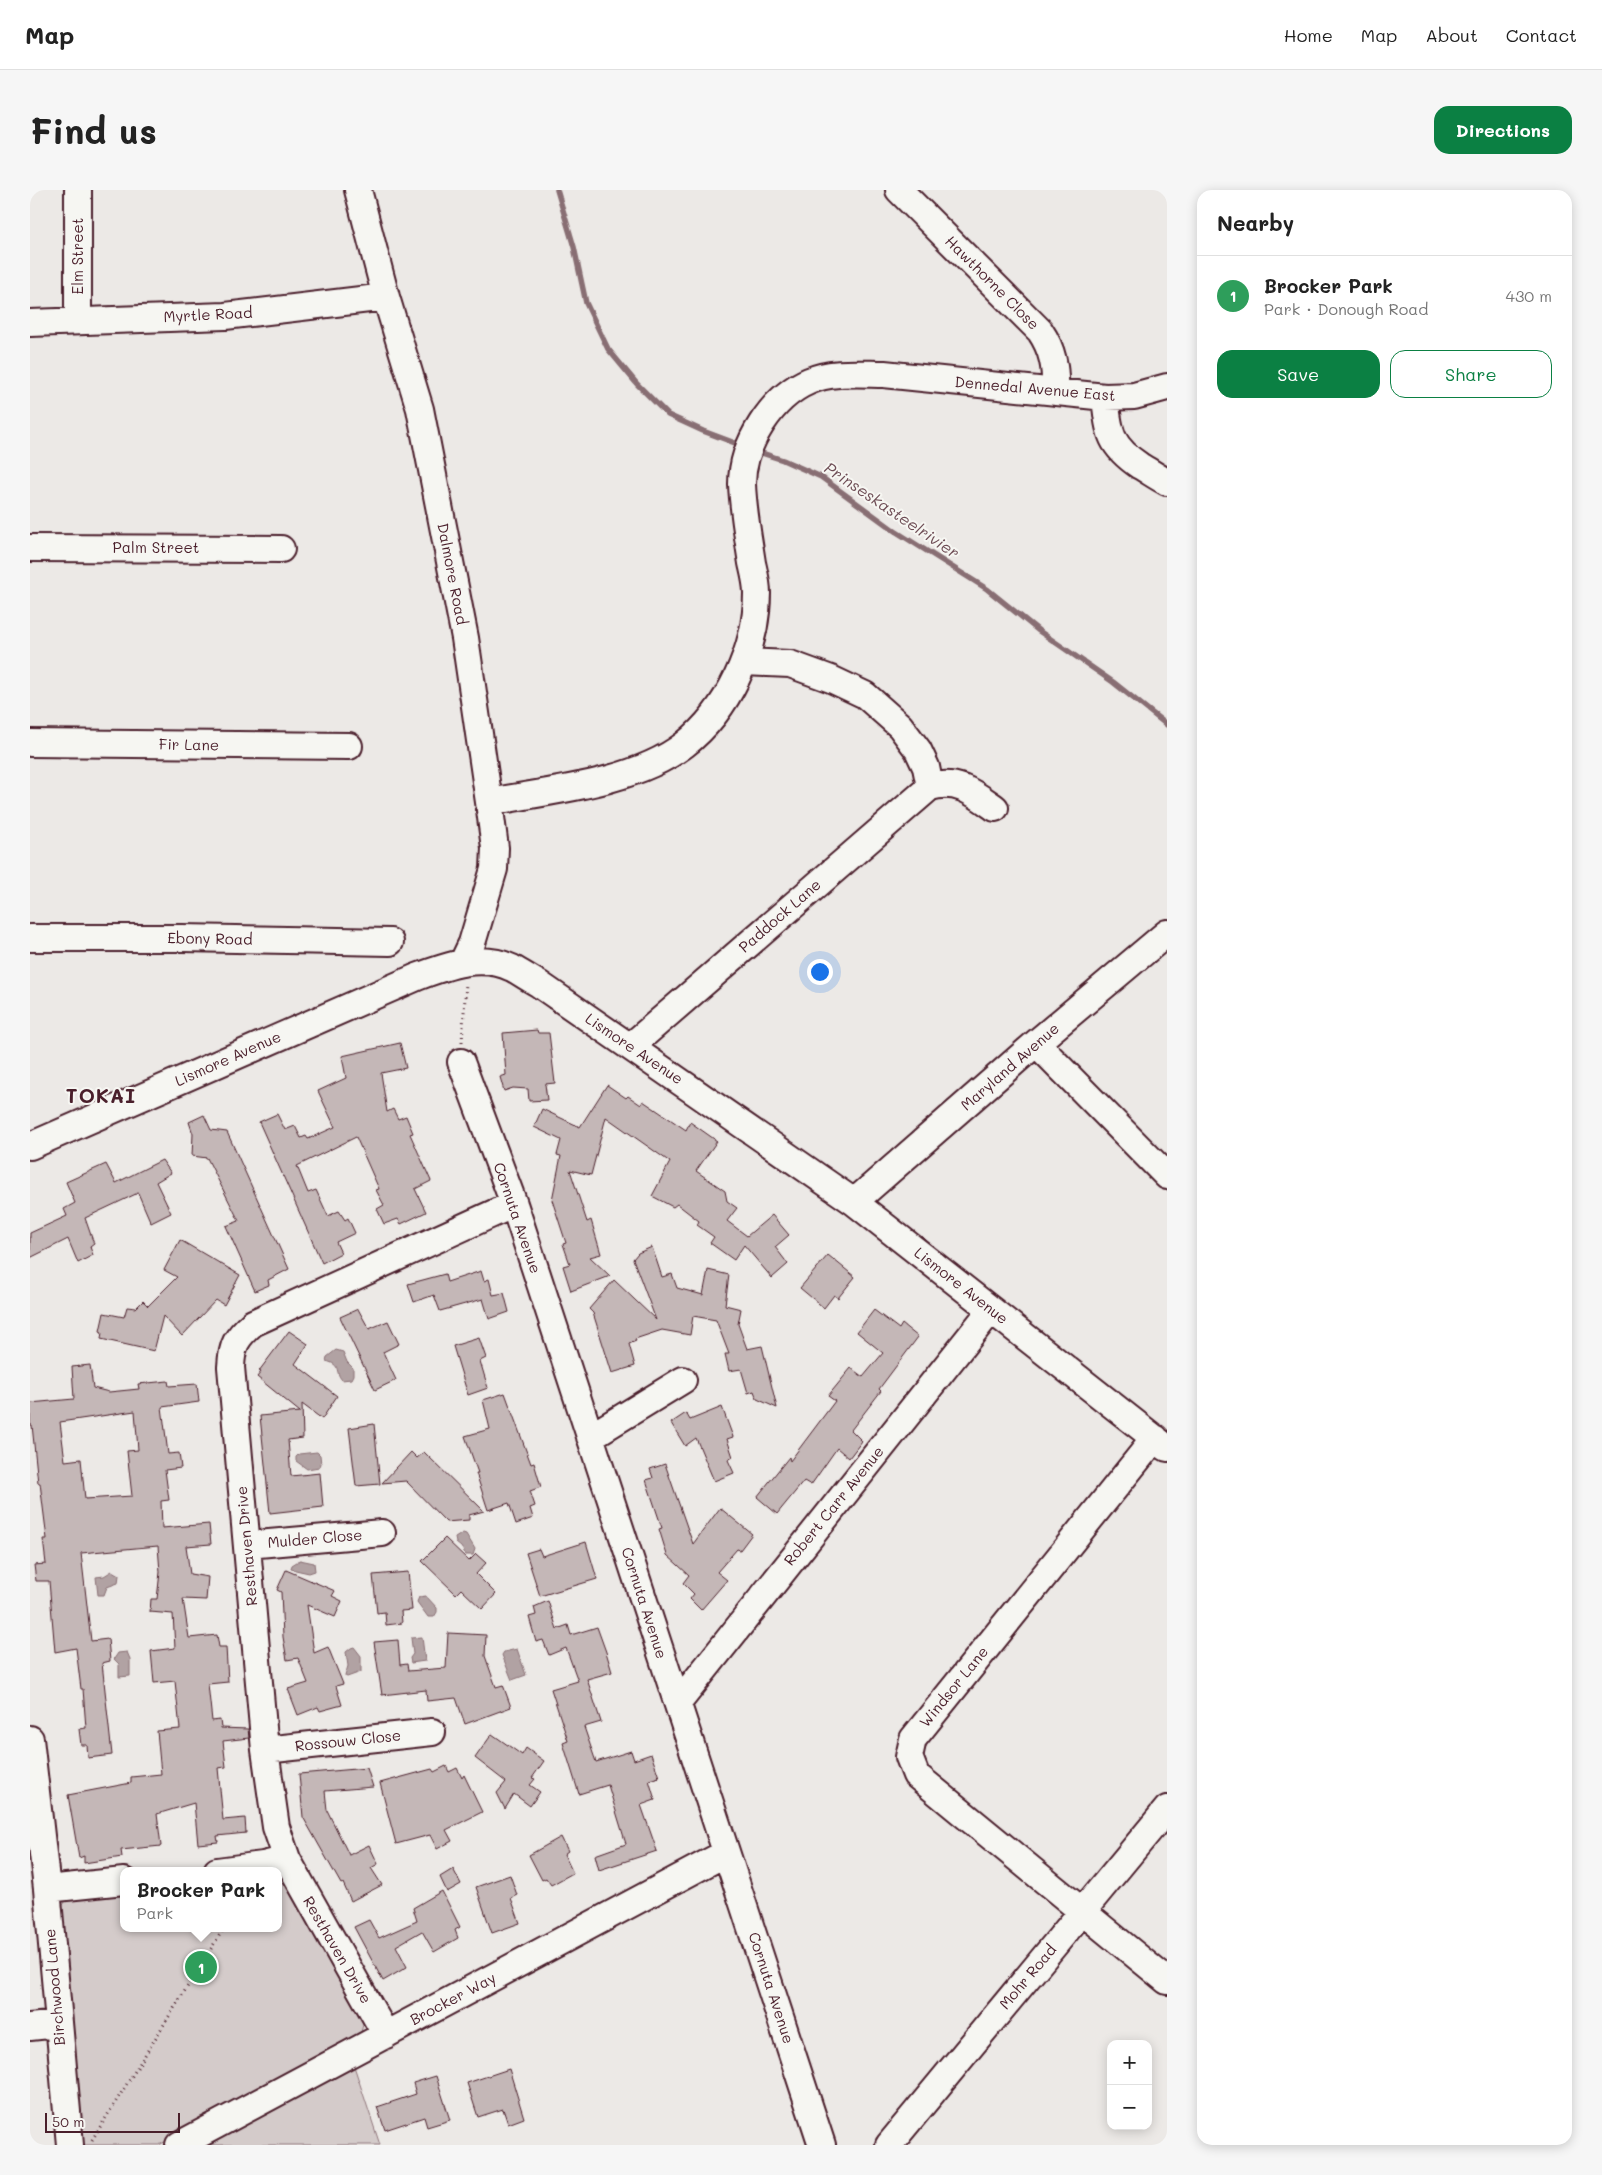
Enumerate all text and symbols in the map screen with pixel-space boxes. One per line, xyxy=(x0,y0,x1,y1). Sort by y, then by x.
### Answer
text: Map xyxy=(25,19,74,50)
text: Home xyxy=(1284,23,1333,47)
text: Map xyxy=(1361,23,1397,47)
text: About xyxy=(1425,23,1478,47)
text: Contact xyxy=(1506,23,1577,47)
button: Directions xyxy=(1434,106,1572,154)
text: Find us xyxy=(30,107,157,153)
text: Nearby xyxy=(1217,209,1294,236)
street label: Elm Street xyxy=(67,218,87,294)
street label: Hawthorne Close xyxy=(941,231,1044,334)
text: Brocker Park xyxy=(1264,273,1393,298)
text: 1 xyxy=(1229,285,1237,306)
text: 430 m xyxy=(1505,285,1552,306)
text: Park · Donough Road xyxy=(1264,298,1428,319)
street label: Myrtle Road xyxy=(163,302,253,326)
button: Save xyxy=(1217,350,1380,398)
button: Share xyxy=(1390,350,1552,398)
street label: Dennedal Avenue East xyxy=(954,371,1116,405)
water label: Prinseskasteelrivier xyxy=(821,457,964,563)
street label: Dalmore Road xyxy=(433,521,473,626)
street label: Palm Street xyxy=(113,537,199,557)
street label: Fir Lane xyxy=(159,733,219,755)
street label: Paddock Lane xyxy=(734,874,825,957)
street label: Ebony Road xyxy=(167,927,253,949)
your location xyxy=(807,959,833,985)
street label: Lismore Avenue xyxy=(582,1008,687,1088)
street label: Maryland Avenue xyxy=(956,1018,1063,1115)
street label: Lismore Avenue xyxy=(171,1026,284,1090)
district label: TOKAI xyxy=(66,1082,136,1108)
street label: Cornuta Avenue xyxy=(490,1159,546,1276)
street label: Lismore Avenue xyxy=(910,1242,1013,1328)
street label: Robert Carr Avenue xyxy=(779,1442,888,1569)
street label: Resthaven Drive xyxy=(231,1485,261,1607)
street label: Mulder Close xyxy=(267,1524,363,1552)
street label: Cornuta Avenue xyxy=(617,1544,672,1661)
street label: Windsor Lane xyxy=(914,1642,992,1731)
street label: Rossouw Close xyxy=(294,1724,402,1756)
popup xyxy=(120,1867,282,1932)
text: Brocker Park xyxy=(137,1877,265,1902)
street label: Resthaven Drive xyxy=(299,1892,377,2007)
text: Park xyxy=(137,1902,173,1923)
street label: Birchwood Lane xyxy=(39,1928,69,2046)
street label: Cornuta Avenue xyxy=(744,1929,799,2046)
street label: Mohr Road xyxy=(994,1940,1060,2013)
pin: 1 xyxy=(185,1948,217,1986)
street label: Brocker Way xyxy=(406,1967,499,2029)
map controls xyxy=(1107,2040,1152,2130)
button: + xyxy=(1107,2040,1152,2085)
button: − xyxy=(1107,2085,1152,2130)
scale bar xyxy=(45,2110,180,2133)
text: 50 m xyxy=(52,2112,84,2131)

